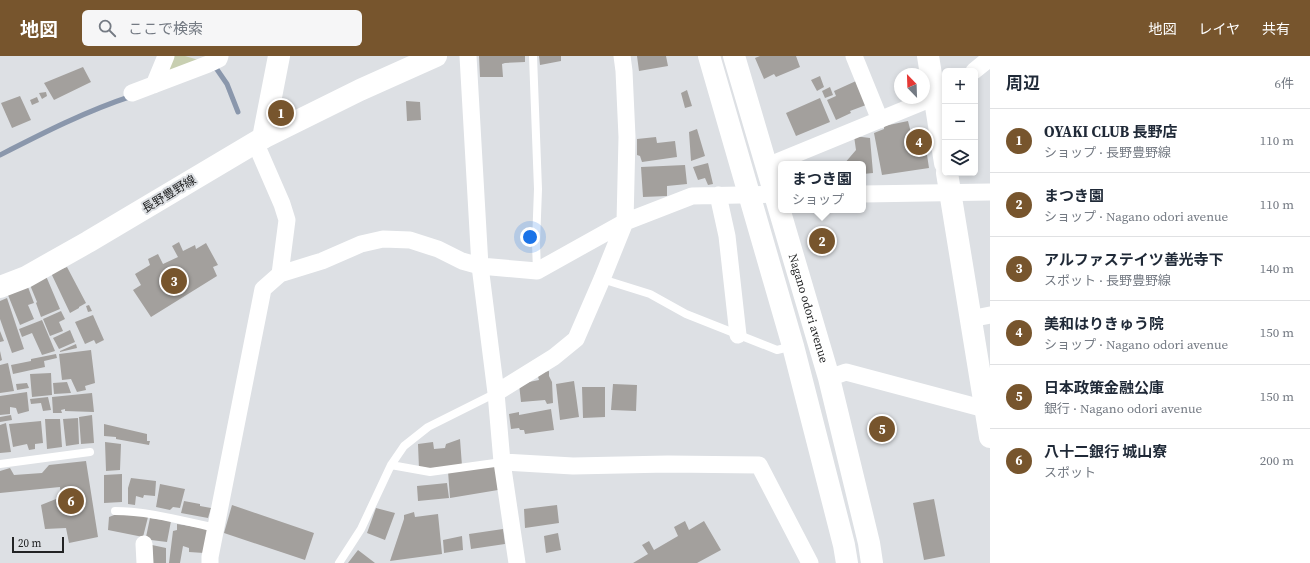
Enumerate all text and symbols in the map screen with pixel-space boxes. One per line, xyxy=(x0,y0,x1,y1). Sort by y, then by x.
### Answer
search box xyxy=(82,10,362,46)
text: 地図 xyxy=(20,16,58,42)
icon: search xyxy=(96,17,118,39)
text: ここで検索 xyxy=(128,18,203,39)
text: 地図 xyxy=(1148,19,1176,39)
text: レイヤ xyxy=(1198,19,1240,39)
text: 共有 xyxy=(1262,19,1290,39)
north arrow xyxy=(894,68,930,104)
map controls xyxy=(942,68,978,176)
button: + xyxy=(942,68,978,104)
text: 周辺 xyxy=(1006,71,1040,95)
text: 6件 xyxy=(1274,75,1294,92)
pin: 1 xyxy=(268,98,294,128)
button: − xyxy=(942,104,978,140)
text: OYAKI CLUB 長野店 xyxy=(1044,121,1178,142)
pin: 4 xyxy=(906,127,932,157)
text: 1 xyxy=(1015,132,1023,149)
text: 110 m xyxy=(1260,132,1294,149)
button: layers xyxy=(942,140,978,176)
text: ショップ · 長野豊野線 xyxy=(1044,144,1171,161)
popup xyxy=(778,161,866,213)
text: まつき園 xyxy=(792,168,852,189)
street label: 長野豊野線 xyxy=(139,172,199,216)
text: まつき園 xyxy=(1044,185,1104,206)
text: ショップ xyxy=(792,191,844,208)
text: 2 xyxy=(1015,196,1023,213)
text: 110 m xyxy=(1260,196,1294,213)
text: ショップ · Nagano odori avenue xyxy=(1044,208,1228,225)
pin: 2 xyxy=(809,226,835,256)
your location xyxy=(520,227,540,247)
text: アルファステイツ善光寺下 xyxy=(1044,249,1224,270)
street label: Nagano odori avenue xyxy=(785,252,832,365)
text: 3 xyxy=(1015,260,1023,277)
text: 140 m xyxy=(1260,260,1294,277)
pin: 3 xyxy=(161,266,187,296)
text: スポット · 長野豊野線 xyxy=(1044,272,1171,289)
text: 美和はりきゅう院 xyxy=(1044,313,1164,334)
text: 4 xyxy=(1015,324,1023,341)
text: 150 m xyxy=(1260,324,1294,341)
text: ショップ · Nagano odori avenue xyxy=(1044,336,1228,353)
text: 日本政策金融公庫 xyxy=(1044,377,1164,398)
text: 5 xyxy=(1015,388,1023,405)
text: 150 m xyxy=(1260,388,1294,405)
text: 銀行 · Nagano odori avenue xyxy=(1044,400,1202,417)
pin: 5 xyxy=(869,414,895,444)
text: 八十二銀行 城山寮 xyxy=(1044,441,1167,462)
text: 6 xyxy=(1015,452,1023,469)
text: 200 m xyxy=(1260,452,1294,469)
text: スポット xyxy=(1044,464,1096,481)
pin: 6 xyxy=(58,486,84,516)
scale bar xyxy=(12,535,64,554)
text: 20 m xyxy=(18,536,41,551)

